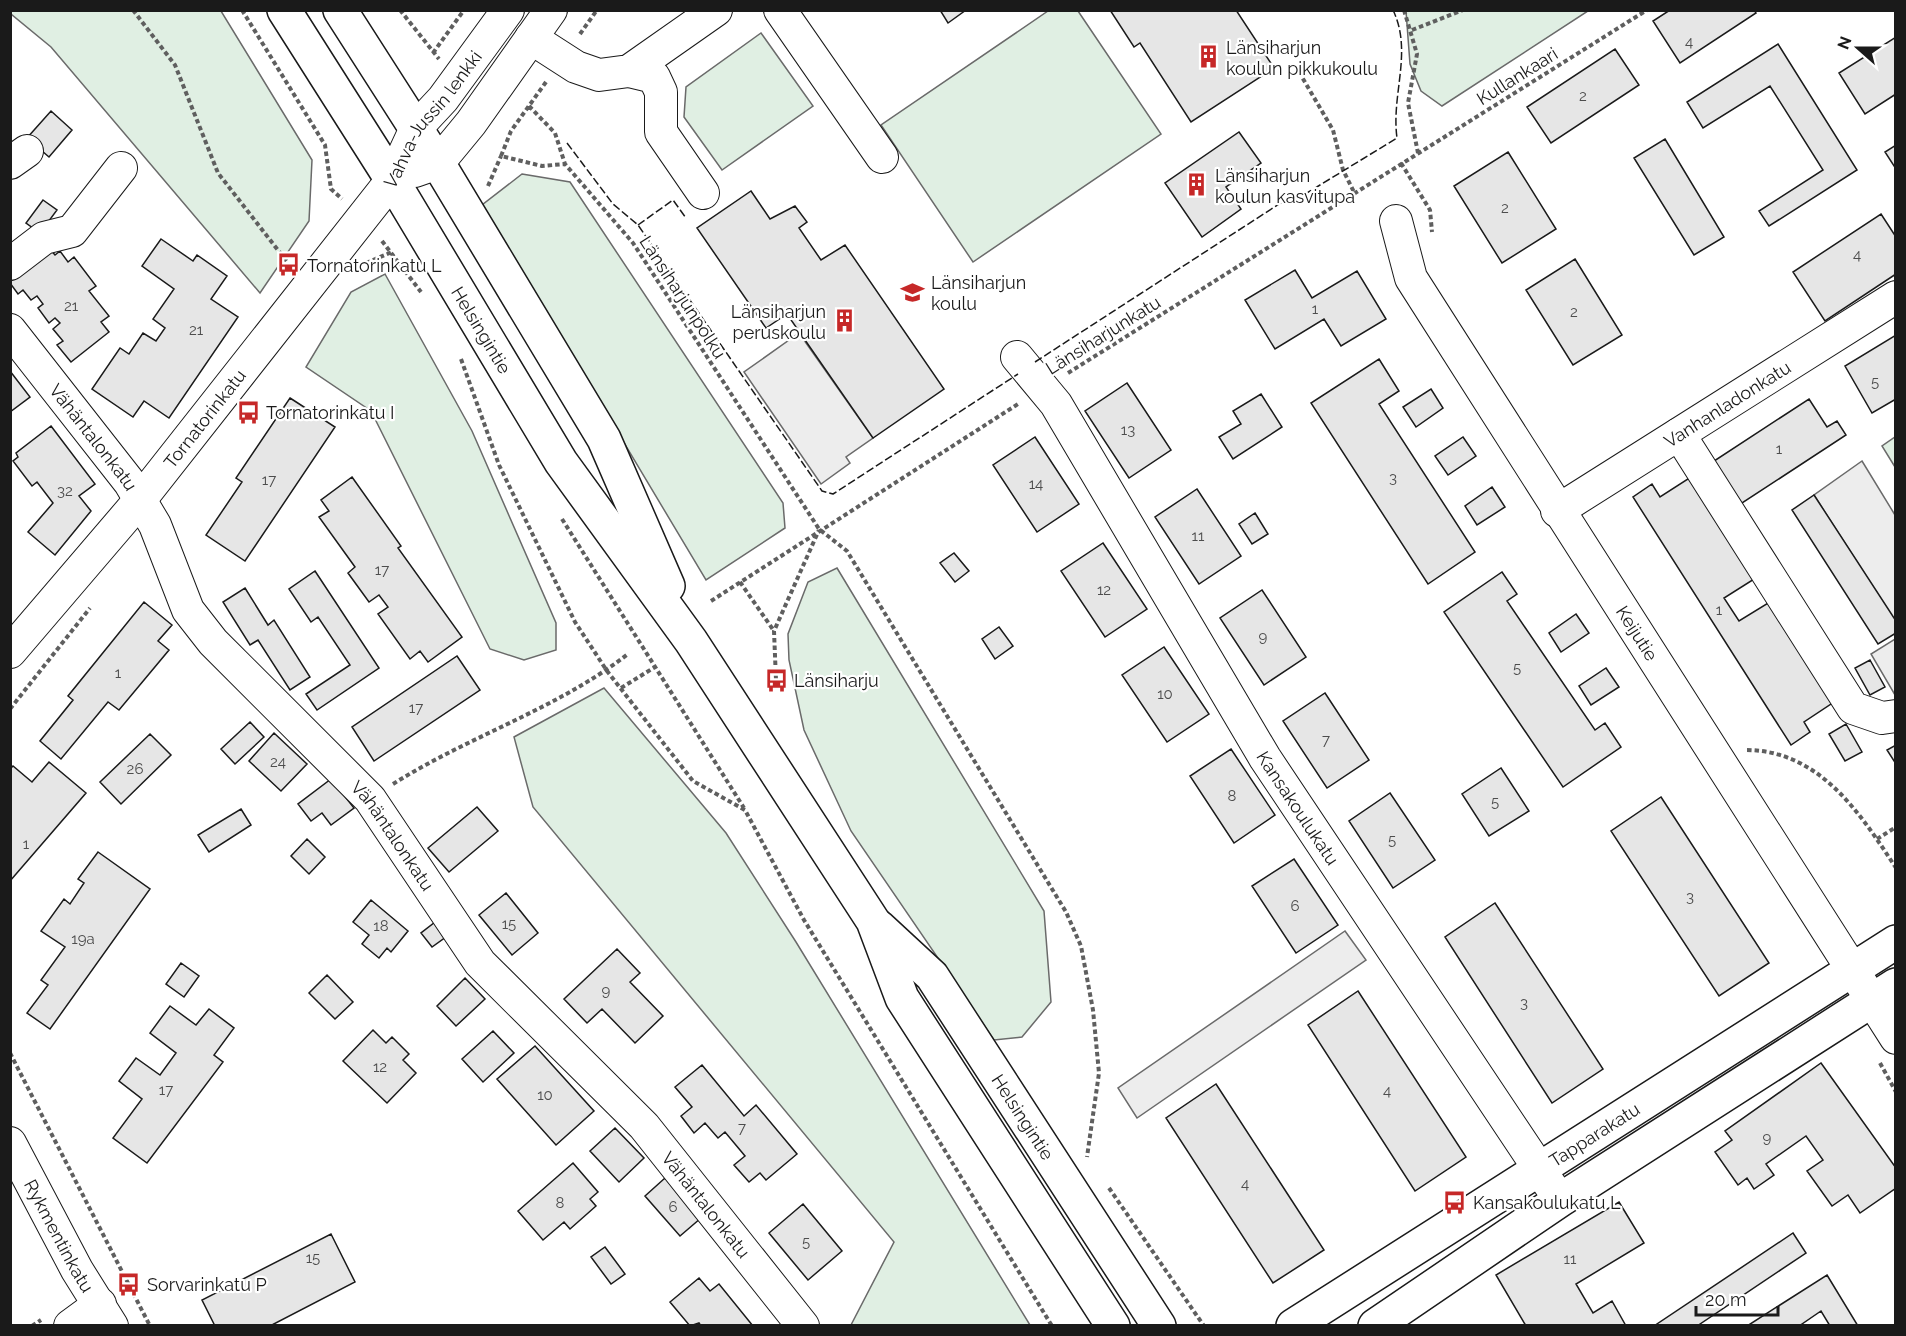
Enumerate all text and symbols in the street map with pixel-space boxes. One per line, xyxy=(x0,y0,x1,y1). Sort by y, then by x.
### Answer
north arrow xyxy=(1828,18,1888,78)
house number: 4 xyxy=(1685,33,1693,51)
text: N xyxy=(1833,34,1856,52)
place label: Länsiharjun koulun pikkukoulu xyxy=(1226,37,1378,79)
street label: Kullankaari xyxy=(1473,43,1561,109)
building icon: Länsiharjun koulun pikkukoulu xyxy=(1195,44,1221,70)
street label: Vahva-Jussin lenkki xyxy=(379,46,486,192)
house number: 2 xyxy=(1579,87,1587,105)
place label: Länsiharjun koulun kasvitupa xyxy=(1215,165,1355,207)
building icon: Länsiharjun koulun kasvitupa xyxy=(1184,172,1210,198)
house number: 2 xyxy=(1501,199,1509,217)
street label: Länsiharjunpolku xyxy=(635,232,731,362)
house number: 4 xyxy=(1853,246,1861,264)
bus stop icon: Tornatorinkatu L xyxy=(276,252,302,278)
place label: Tornatorinkatu L xyxy=(307,255,442,276)
place label: Länsiharjun koulu xyxy=(931,272,1026,314)
school or university icon: Länsiharjun koulu xyxy=(900,279,926,305)
street label: Helsingintie xyxy=(448,282,516,377)
street label: Länsiharjunkatu xyxy=(1042,291,1164,379)
house number: 21 xyxy=(64,297,79,315)
house number: 1 xyxy=(1312,300,1319,318)
place label: Länsiharjun peruskoulu xyxy=(731,301,826,343)
house number: 2 xyxy=(1570,303,1578,321)
building icon: Länsiharjun peruskoulu xyxy=(831,308,857,334)
house number: 21 xyxy=(189,321,204,339)
street label: Vanhanladonkatu xyxy=(1660,356,1794,451)
street label: Tornatorinkatu xyxy=(159,365,250,472)
house number: 5 xyxy=(1871,373,1879,391)
street label: Vähäntalonkatu xyxy=(46,379,142,494)
bus stop icon: Tornatorinkatu I xyxy=(235,399,261,425)
place label: Tornatorinkatu I xyxy=(266,402,395,423)
house number: 13 xyxy=(1121,421,1135,439)
house number: 1 xyxy=(1776,440,1783,458)
house number: 3 xyxy=(1389,469,1397,487)
house number: 17 xyxy=(262,471,276,489)
house number: 14 xyxy=(1029,475,1043,493)
house number: 32 xyxy=(57,482,73,500)
house number: 11 xyxy=(1192,527,1205,545)
house number: 17 xyxy=(375,561,389,579)
house number: 12 xyxy=(1097,581,1111,599)
house number: 1 xyxy=(1716,601,1723,619)
street label: Keijutie xyxy=(1612,602,1663,665)
house number: 9 xyxy=(1259,628,1268,646)
house number: 5 xyxy=(1513,659,1521,677)
house number: 1 xyxy=(115,664,122,682)
bus stop icon: Länsiharju xyxy=(763,667,789,693)
place label: Länsiharju xyxy=(794,670,879,691)
house number: 10 xyxy=(1157,685,1173,703)
house number: 17 xyxy=(409,699,423,717)
house number: 7 xyxy=(1322,731,1330,749)
street label: Kansakoulukatu xyxy=(1253,747,1344,869)
house number: 24 xyxy=(270,753,286,771)
house number: 26 xyxy=(127,760,143,778)
street label: Vähäntalonkatu xyxy=(347,776,439,894)
house number: 8 xyxy=(1228,787,1237,805)
house number: 5 xyxy=(1491,793,1499,811)
house number: 5 xyxy=(1388,831,1396,849)
house number: 1 xyxy=(23,835,30,853)
house number: 3 xyxy=(1686,888,1694,906)
house number: 6 xyxy=(1290,897,1300,915)
house number: 15 xyxy=(502,915,516,933)
house number: 18 xyxy=(373,917,389,935)
house number: 19a xyxy=(71,930,95,948)
house number: 9 xyxy=(602,982,611,1000)
house number: 3 xyxy=(1520,994,1528,1012)
house number: 12 xyxy=(373,1058,387,1076)
street label: Helsingintie xyxy=(988,1070,1059,1164)
house number: 17 xyxy=(159,1081,173,1099)
house number: 4 xyxy=(1383,1082,1391,1100)
house number: 10 xyxy=(537,1086,553,1104)
street label: Tapparakatu xyxy=(1545,1098,1643,1171)
house number: 7 xyxy=(738,1119,746,1137)
house number: 9 xyxy=(1763,1129,1772,1147)
street label: Vähäntalonkatu xyxy=(658,1147,755,1262)
house number: 4 xyxy=(1241,1175,1249,1193)
street label: Rykmentinkatu xyxy=(21,1176,99,1296)
bus stop icon: Kansakoulukatu L xyxy=(1442,1189,1468,1215)
place label: Kansakoulukatu L xyxy=(1473,1192,1621,1213)
house number: 8 xyxy=(556,1194,565,1212)
house number: 6 xyxy=(668,1198,678,1216)
house number: 5 xyxy=(802,1233,810,1251)
house number: 15 xyxy=(306,1249,320,1267)
house number: 11 xyxy=(1564,1250,1577,1268)
bus stop icon: Sorvarinkatu P xyxy=(116,1271,142,1297)
place label: Sorvarinkatu P xyxy=(147,1274,267,1295)
scale bar xyxy=(1696,1279,1778,1317)
text: 20 m xyxy=(1705,1289,1747,1310)

